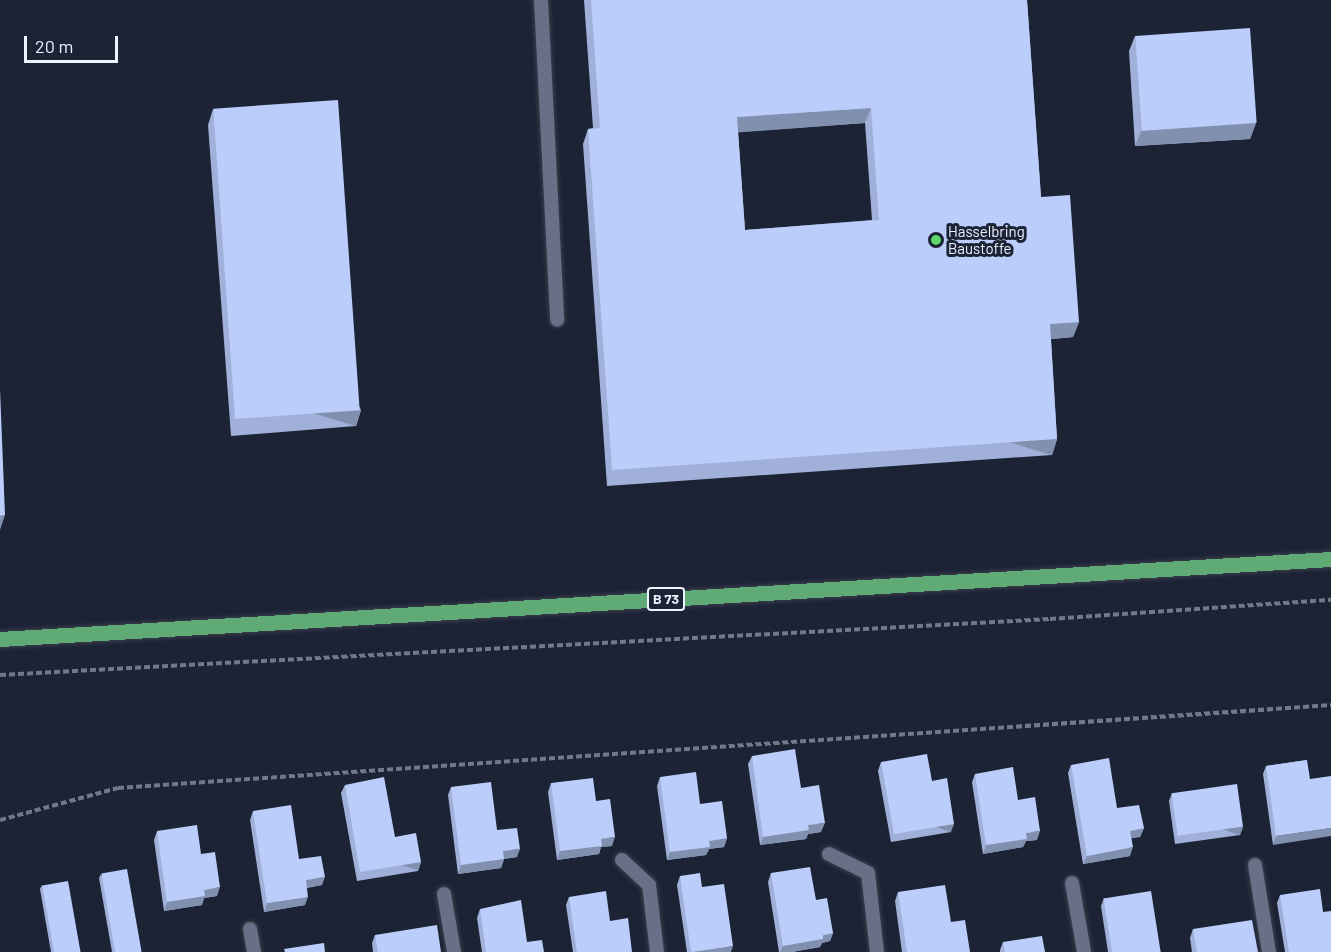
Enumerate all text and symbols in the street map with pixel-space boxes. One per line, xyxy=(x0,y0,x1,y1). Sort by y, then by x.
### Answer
scale bar xyxy=(27,24,122,62)
text: 20 m xyxy=(35,35,73,57)
place label: Hasselbring Baustoffe xyxy=(948,222,1025,257)
marker: Hasselbring Baustoffe xyxy=(929,233,943,247)
road number: B 73 xyxy=(646,588,686,610)

